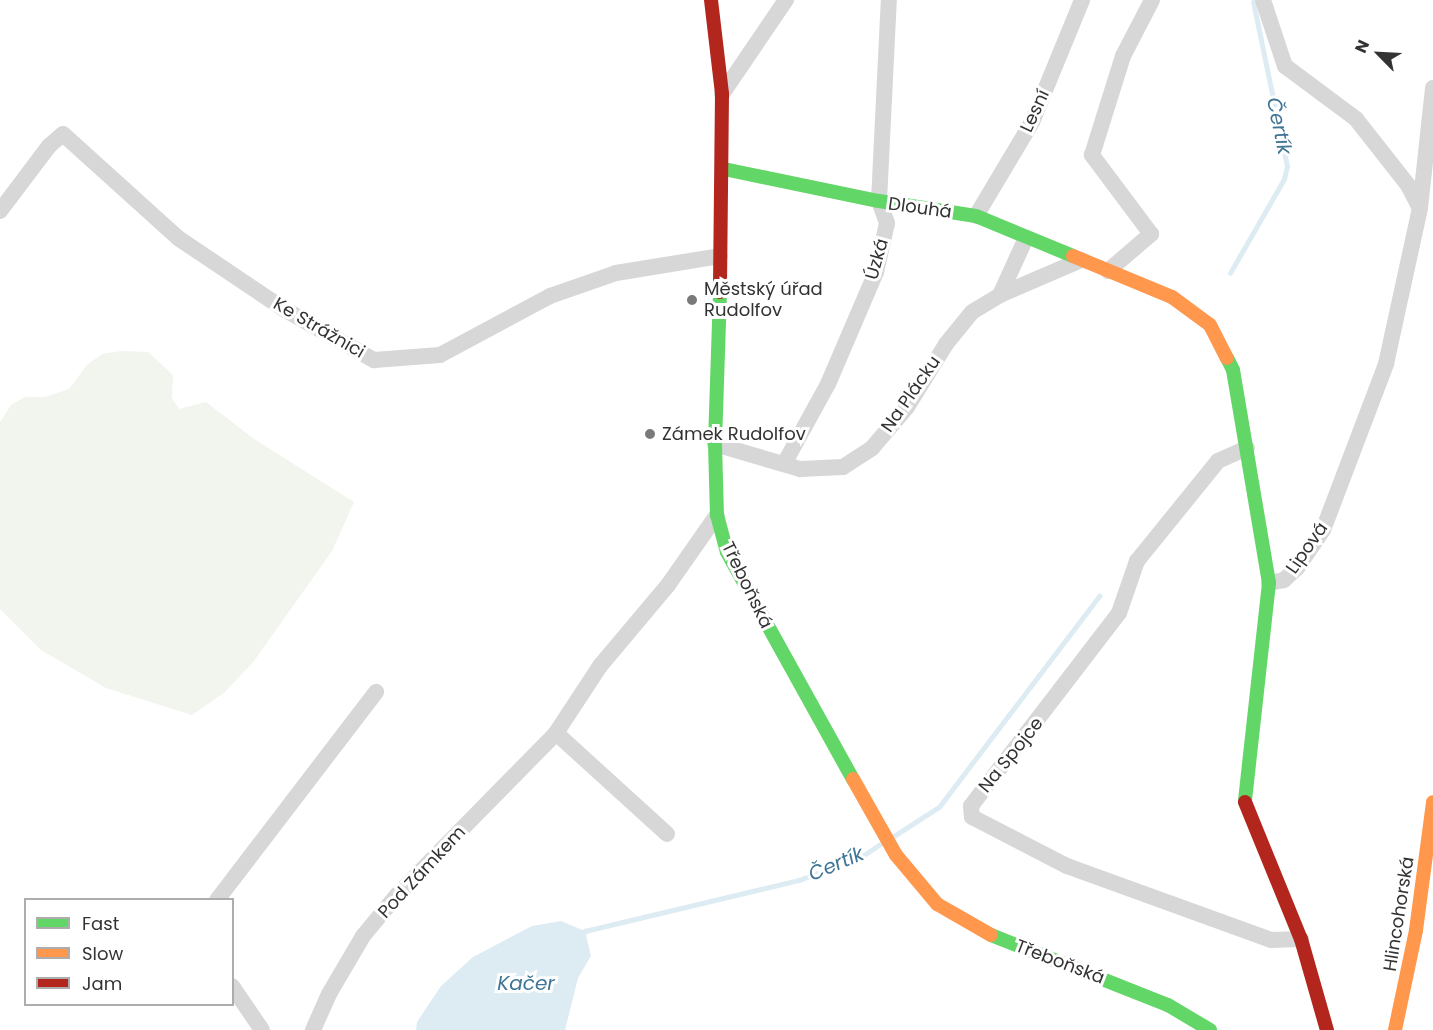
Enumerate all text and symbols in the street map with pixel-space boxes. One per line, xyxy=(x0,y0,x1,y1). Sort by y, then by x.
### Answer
north arrow xyxy=(1349,24,1409,84)
text: N xyxy=(1349,36,1375,57)
street label: Lesní xyxy=(1016,86,1054,136)
water label: Čertík xyxy=(1261,95,1297,157)
street label: Dlouhá xyxy=(887,193,953,223)
street label: Úzká xyxy=(861,236,893,282)
place label: Městský úřad Rudolfov xyxy=(704,279,823,322)
street label: Ke Strážnici xyxy=(269,293,369,363)
marker: Městský úřad Rudolfov xyxy=(685,293,699,307)
street label: Na Plácku xyxy=(877,352,945,436)
place label: Zámek Rudolfov xyxy=(662,423,806,445)
marker: Zámek Rudolfov xyxy=(643,427,657,441)
street label: Lipová xyxy=(1281,518,1333,578)
street label: Třeboňská xyxy=(717,538,777,632)
street label: Na Spojce xyxy=(974,713,1048,797)
street label: Pod Zámkem xyxy=(374,821,470,923)
water label: Čertík xyxy=(805,842,867,886)
street label: Hlincohorská xyxy=(1379,855,1419,973)
legend xyxy=(24,898,234,1006)
text: Fast xyxy=(82,911,119,936)
street label: Třeboňská xyxy=(1012,935,1108,989)
text: Slow xyxy=(82,941,123,966)
text: Jam xyxy=(82,971,122,996)
water label: Kačer xyxy=(497,971,555,995)

